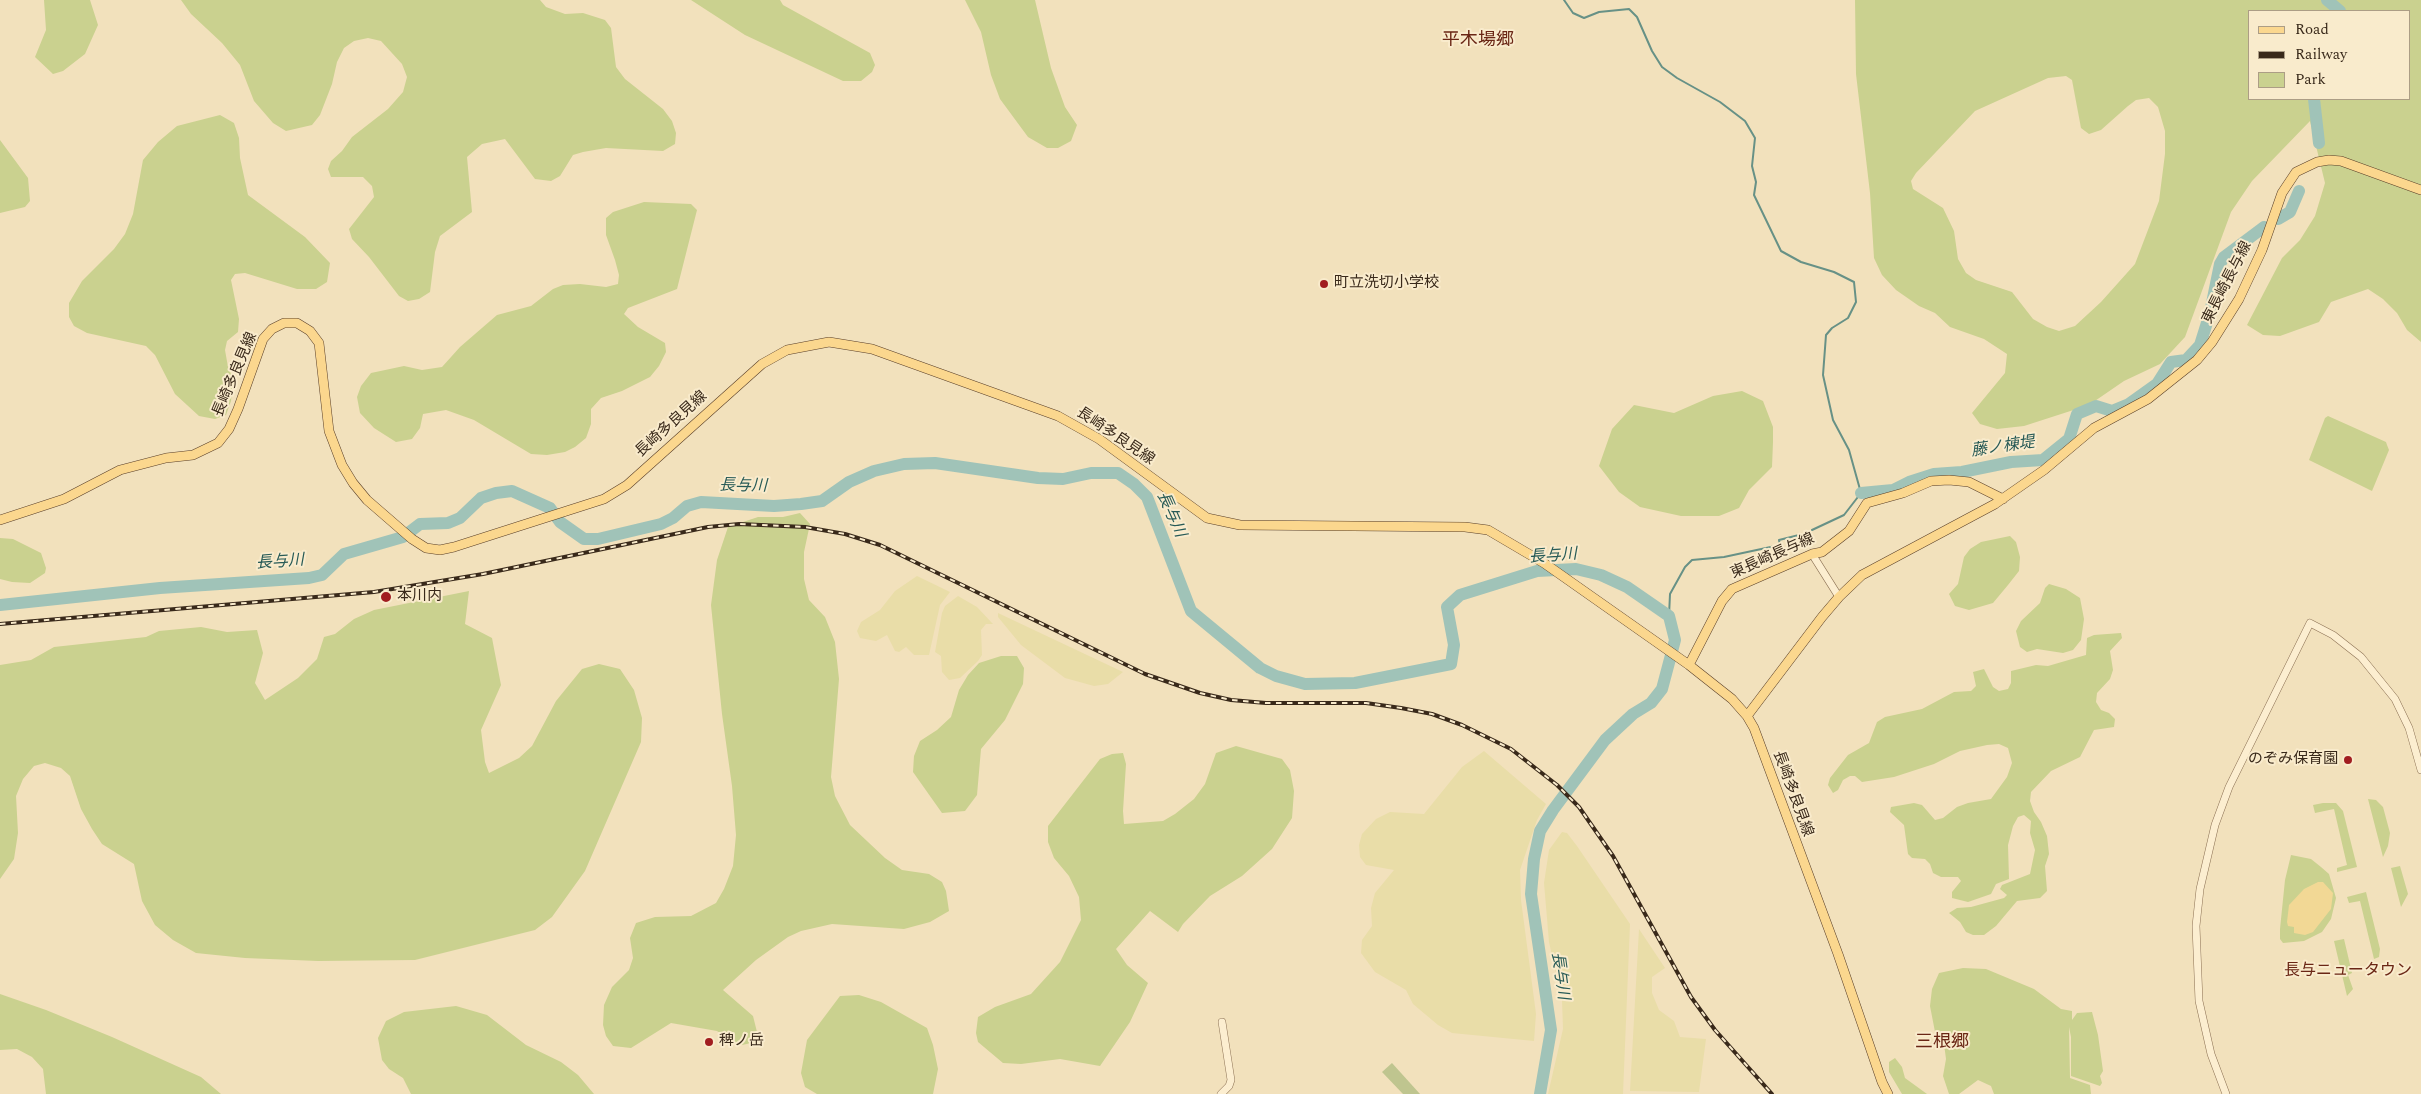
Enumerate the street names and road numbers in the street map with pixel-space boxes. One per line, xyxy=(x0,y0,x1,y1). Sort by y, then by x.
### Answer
street label: 東長崎長与線 xyxy=(2200,239,2256,327)
street label: 長崎多良見線 xyxy=(210,330,262,420)
street label: 長崎多良見線 xyxy=(633,388,711,462)
street label: 長崎多良見線 xyxy=(1073,404,1157,470)
street label: 東長崎長与線 xyxy=(1728,530,1818,584)
street label: 長崎多良見線 xyxy=(1768,749,1816,839)

